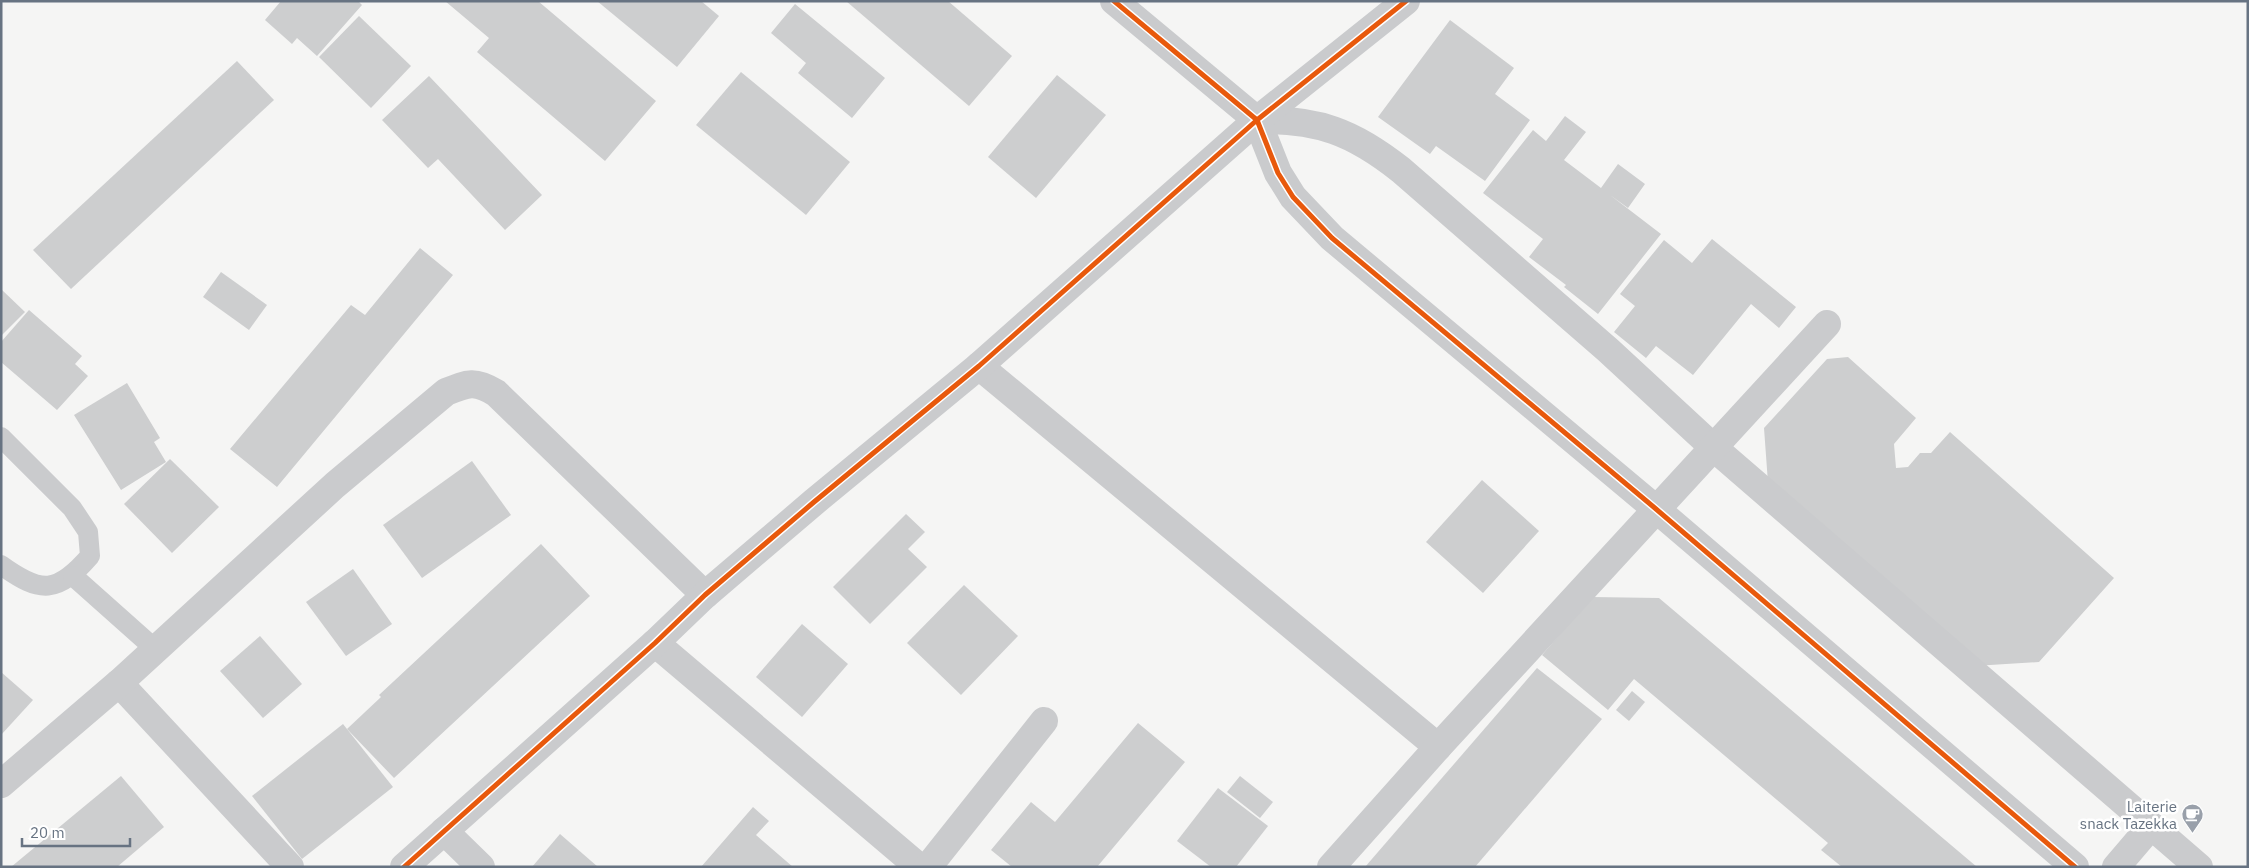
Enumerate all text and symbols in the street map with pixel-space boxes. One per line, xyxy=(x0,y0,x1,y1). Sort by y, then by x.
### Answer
place label: Laiterie snack Tazekka xyxy=(2080,797,2177,833)
cafe icon: Laiterie snack Tazekka xyxy=(2181,803,2205,834)
scale bar xyxy=(22,816,130,848)
text: 20 m xyxy=(30,823,65,842)

